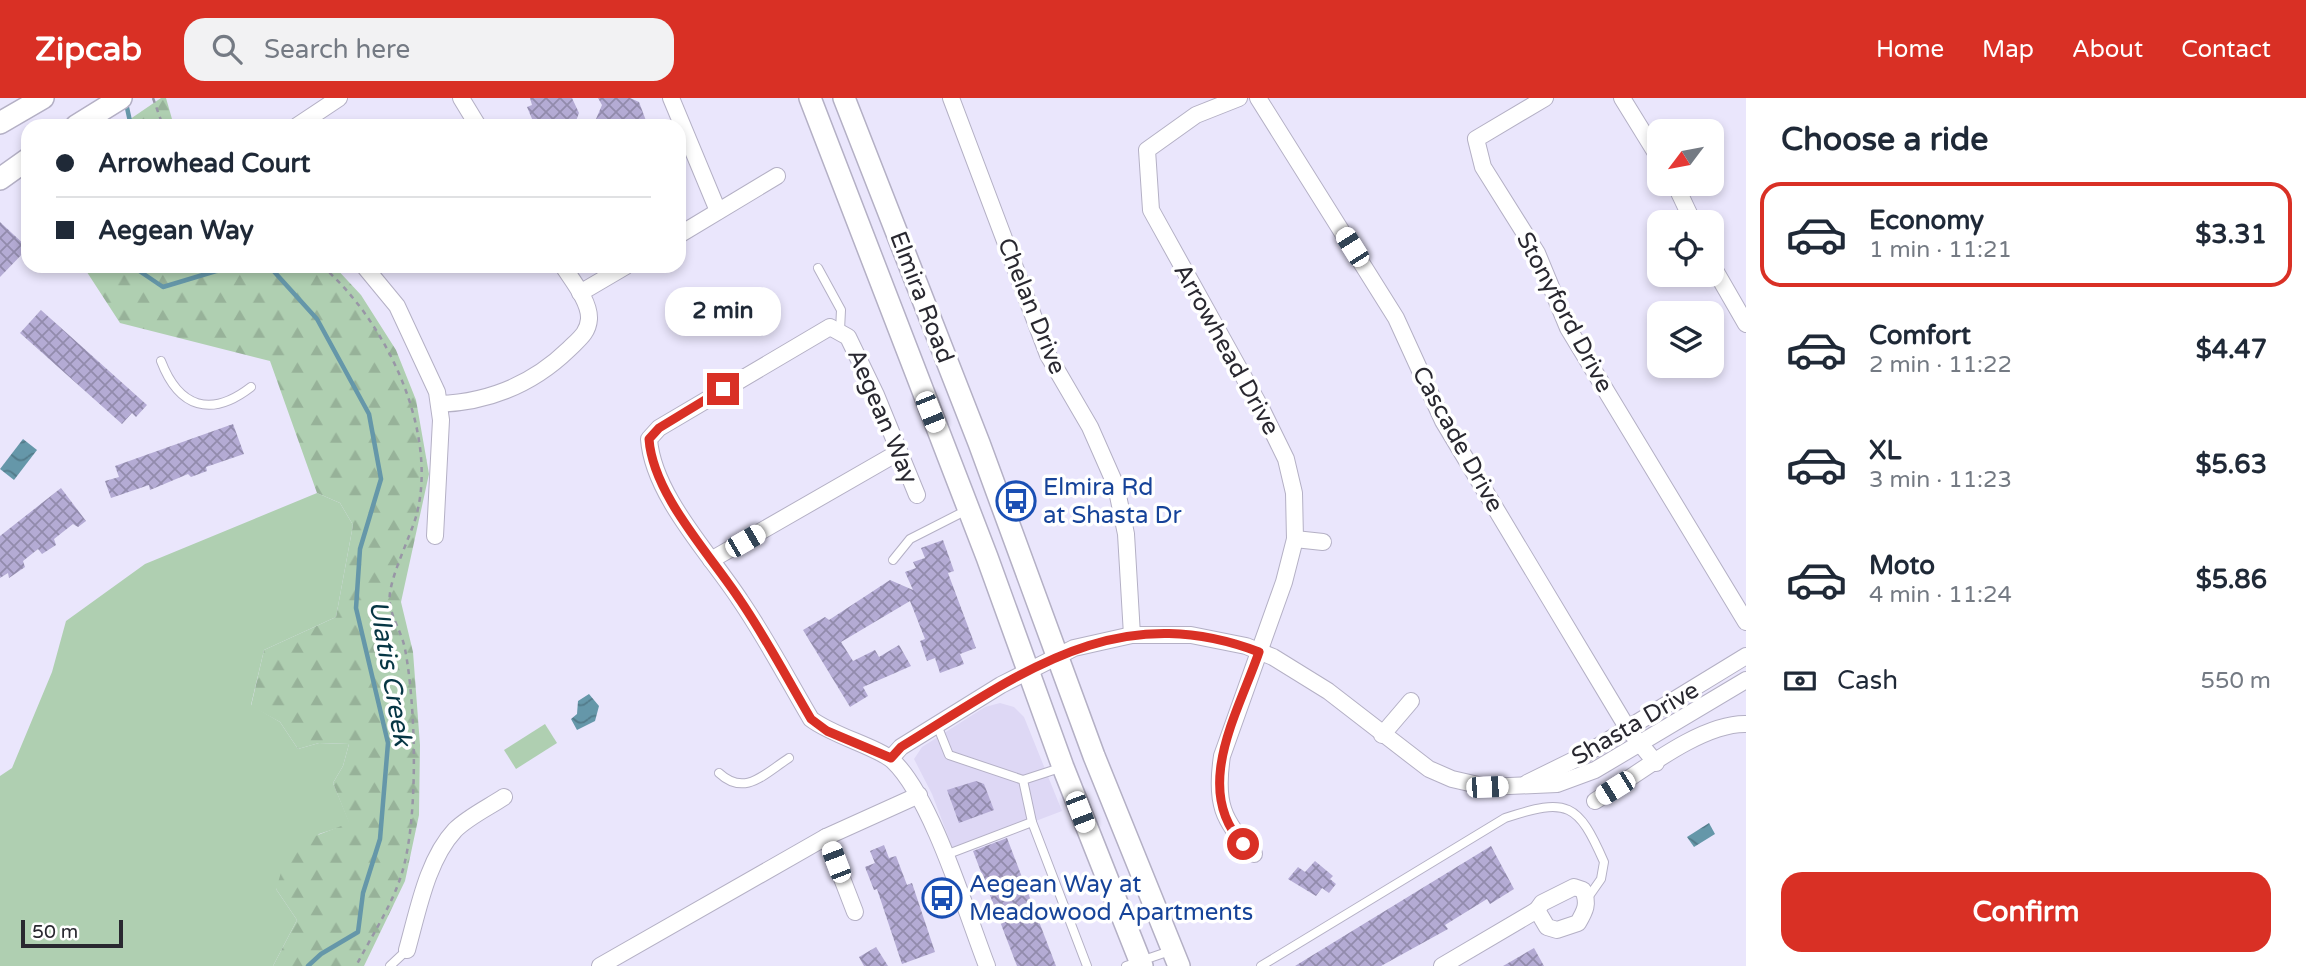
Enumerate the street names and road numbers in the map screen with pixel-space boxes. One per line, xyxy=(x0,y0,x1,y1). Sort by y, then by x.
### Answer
street label: Elmira Road xyxy=(883,227,960,367)
street label: Stonyford Drive xyxy=(1510,227,1619,397)
street label: Chelan Drive xyxy=(991,234,1072,379)
street label: Arrowhead Drive xyxy=(1167,259,1286,440)
street label: Aegean Way xyxy=(841,344,924,488)
street label: Cascade Drive xyxy=(1406,361,1510,517)
street label: Shasta Drive xyxy=(1566,675,1704,772)

